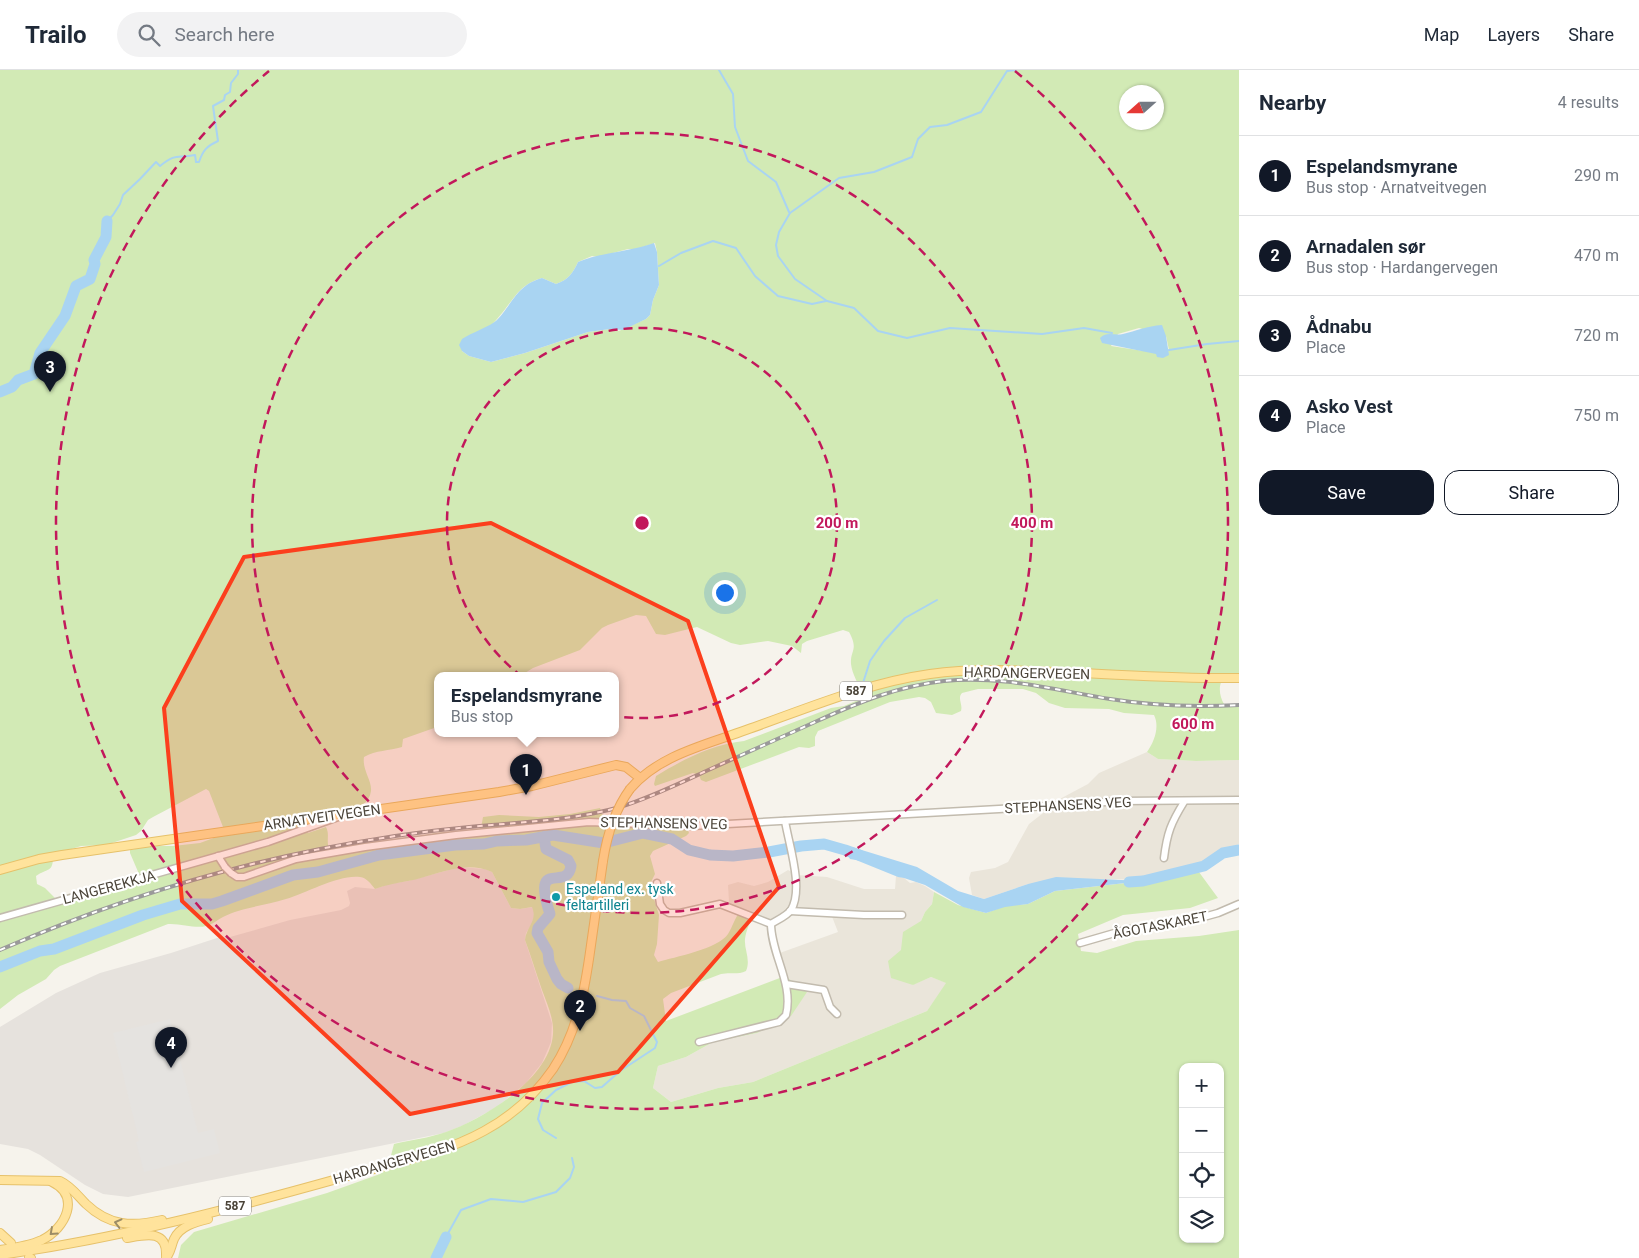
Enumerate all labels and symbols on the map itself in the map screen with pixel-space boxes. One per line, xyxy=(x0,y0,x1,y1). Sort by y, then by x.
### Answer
north arrow xyxy=(1119,85,1164,130)
pin: 3 xyxy=(34,351,66,392)
centre of rings xyxy=(633,514,651,532)
text: 200 m xyxy=(816,514,858,532)
text: 400 m xyxy=(1011,514,1053,532)
your location xyxy=(712,580,738,606)
street label: HARDANGERVEGEN xyxy=(964,664,1090,682)
road number: 587 xyxy=(840,682,872,700)
text: 600 m xyxy=(1172,715,1214,733)
pin: 1 xyxy=(510,754,542,795)
street label: STEPHANSENS VEG xyxy=(1004,794,1132,816)
street label: ARNATVEITVEGEN xyxy=(263,801,381,833)
street label: STEPHANSENS VEG xyxy=(600,814,728,832)
street label: LANGEREKKJA xyxy=(61,867,157,907)
place label: Espeland ex. tysk feltartilleri xyxy=(566,881,675,913)
marker: Espeland ex. tysk feltartilleri xyxy=(550,891,562,903)
street label: ÅGOTASKARET xyxy=(1111,907,1209,942)
pin: 2 xyxy=(564,990,596,1031)
pin: 4 xyxy=(155,1027,187,1068)
street label: HARDANGERVEGEN xyxy=(331,1137,457,1187)
road number: 587 xyxy=(219,1196,251,1216)
one-way arrow xyxy=(115,1218,123,1228)
one-way arrow xyxy=(50,1226,59,1235)

